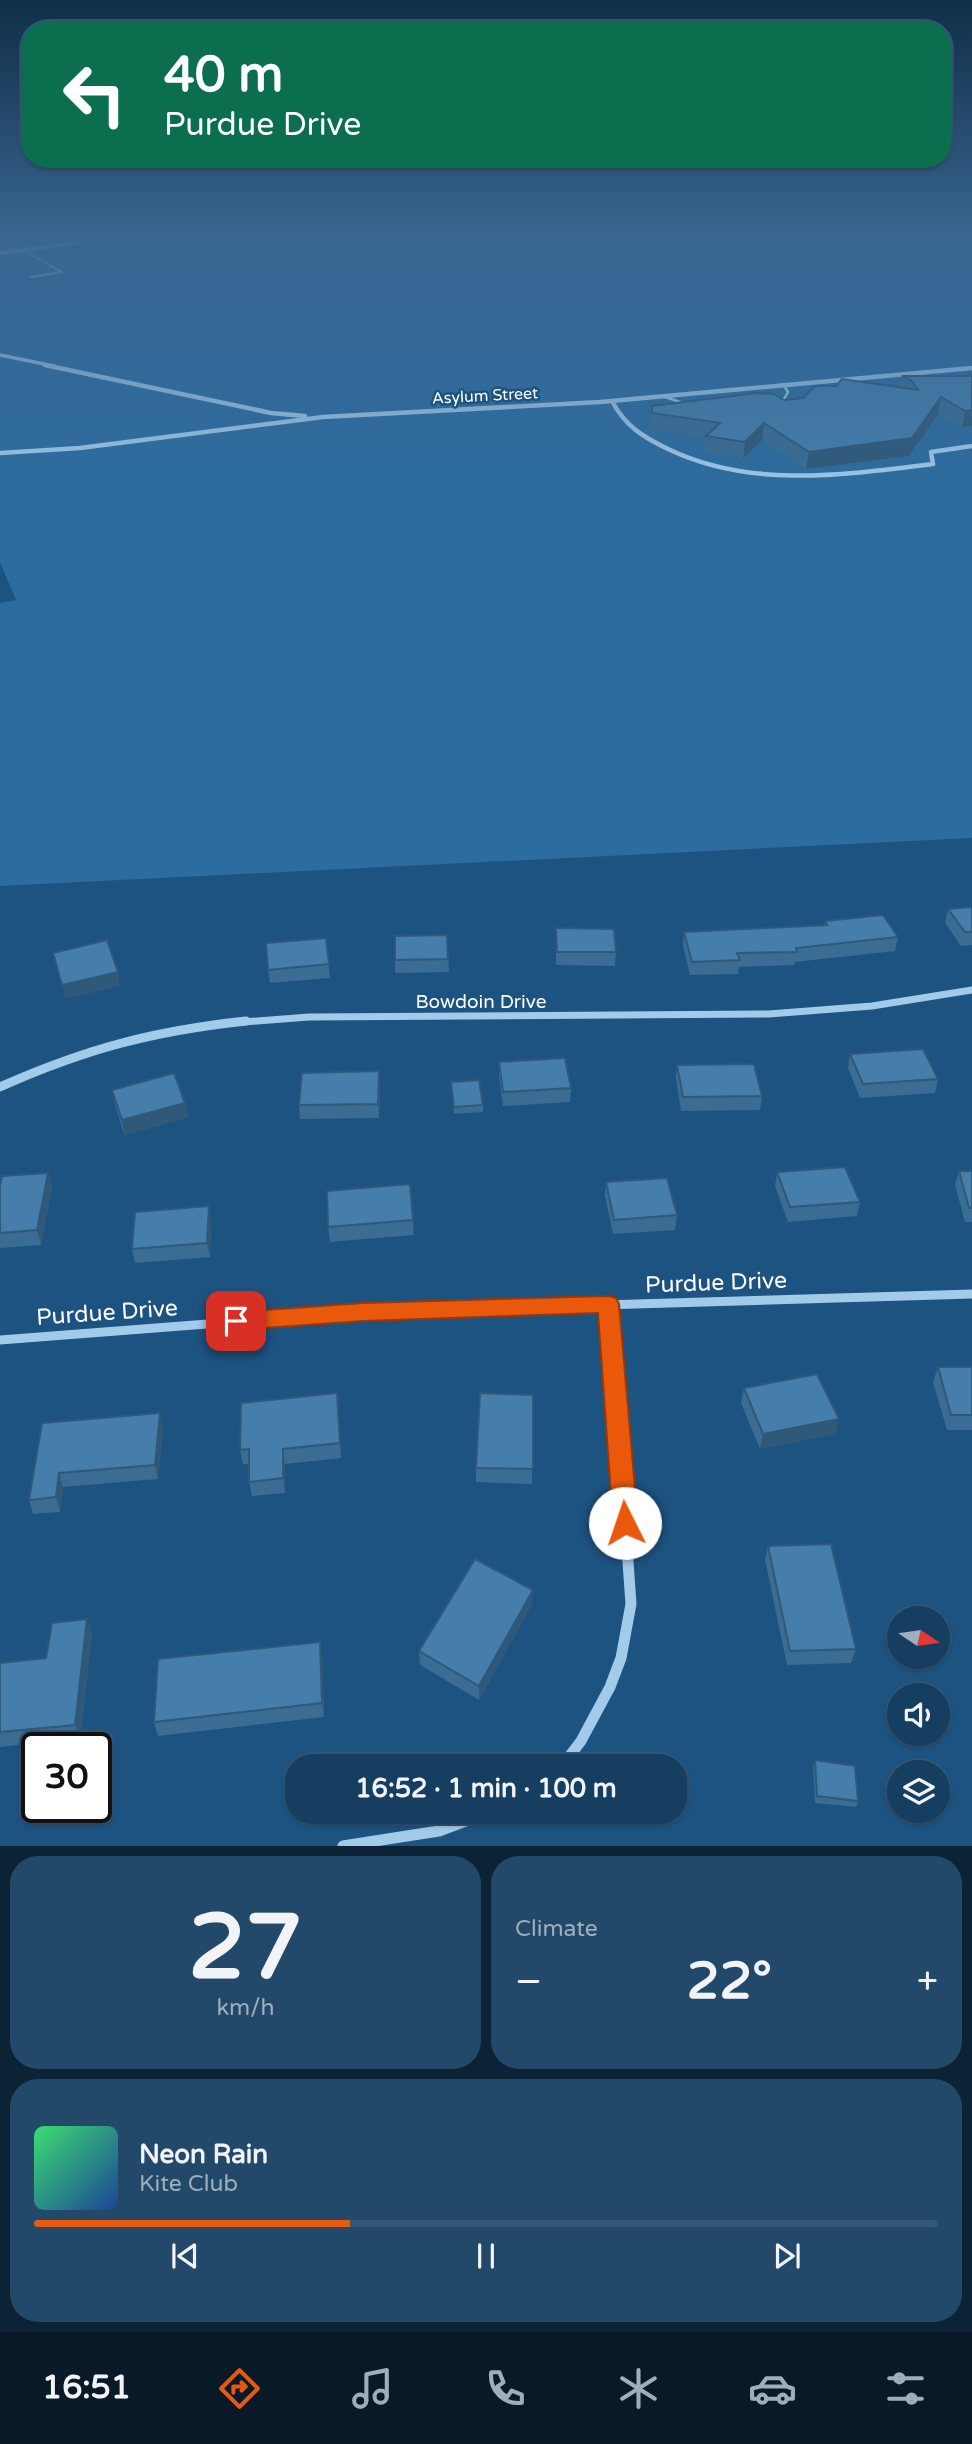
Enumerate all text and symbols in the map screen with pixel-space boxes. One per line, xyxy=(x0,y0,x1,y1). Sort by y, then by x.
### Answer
text: 40 m xyxy=(164,46,283,105)
icon: left xyxy=(49,49,140,140)
text: Purdue Drive xyxy=(164,106,361,144)
street label: Asylum Street xyxy=(431,383,539,409)
street label: Bowdoin Drive xyxy=(416,991,547,1013)
street label: Purdue Drive xyxy=(645,1267,787,1299)
pin xyxy=(206,1291,266,1351)
street label: Purdue Drive xyxy=(35,1294,179,1332)
icon: arrive xyxy=(217,1302,255,1340)
position arrow xyxy=(588,1486,662,1560)
north arrow xyxy=(887,1606,950,1670)
map controls xyxy=(887,1606,950,1823)
button: sound xyxy=(887,1683,950,1746)
speed limit sign: 30 xyxy=(21,1732,112,1823)
button: layers xyxy=(887,1760,950,1823)
text: 16:52 · 1 min · 100 m xyxy=(355,1773,617,1804)
text: 27 xyxy=(188,1893,303,2003)
text: Climate xyxy=(515,1915,598,1943)
text: 22° xyxy=(687,1950,772,2013)
text: − xyxy=(515,1959,542,2005)
text: + xyxy=(917,1959,938,2005)
text: km/h xyxy=(217,1994,274,2022)
text: Neon Rain xyxy=(139,2139,268,2170)
text: Kite Club xyxy=(139,2170,238,2198)
icon: previous xyxy=(166,2237,204,2275)
icon: pause xyxy=(467,2237,505,2275)
icon: next xyxy=(768,2237,806,2275)
icon: directions xyxy=(215,2364,264,2413)
icon: music xyxy=(348,2364,397,2413)
icon: phone xyxy=(481,2364,530,2413)
icon: climate xyxy=(614,2364,663,2413)
icon: car xyxy=(748,2364,797,2413)
icon: filters xyxy=(881,2364,930,2413)
text: 16:51 xyxy=(42,2369,131,2407)

